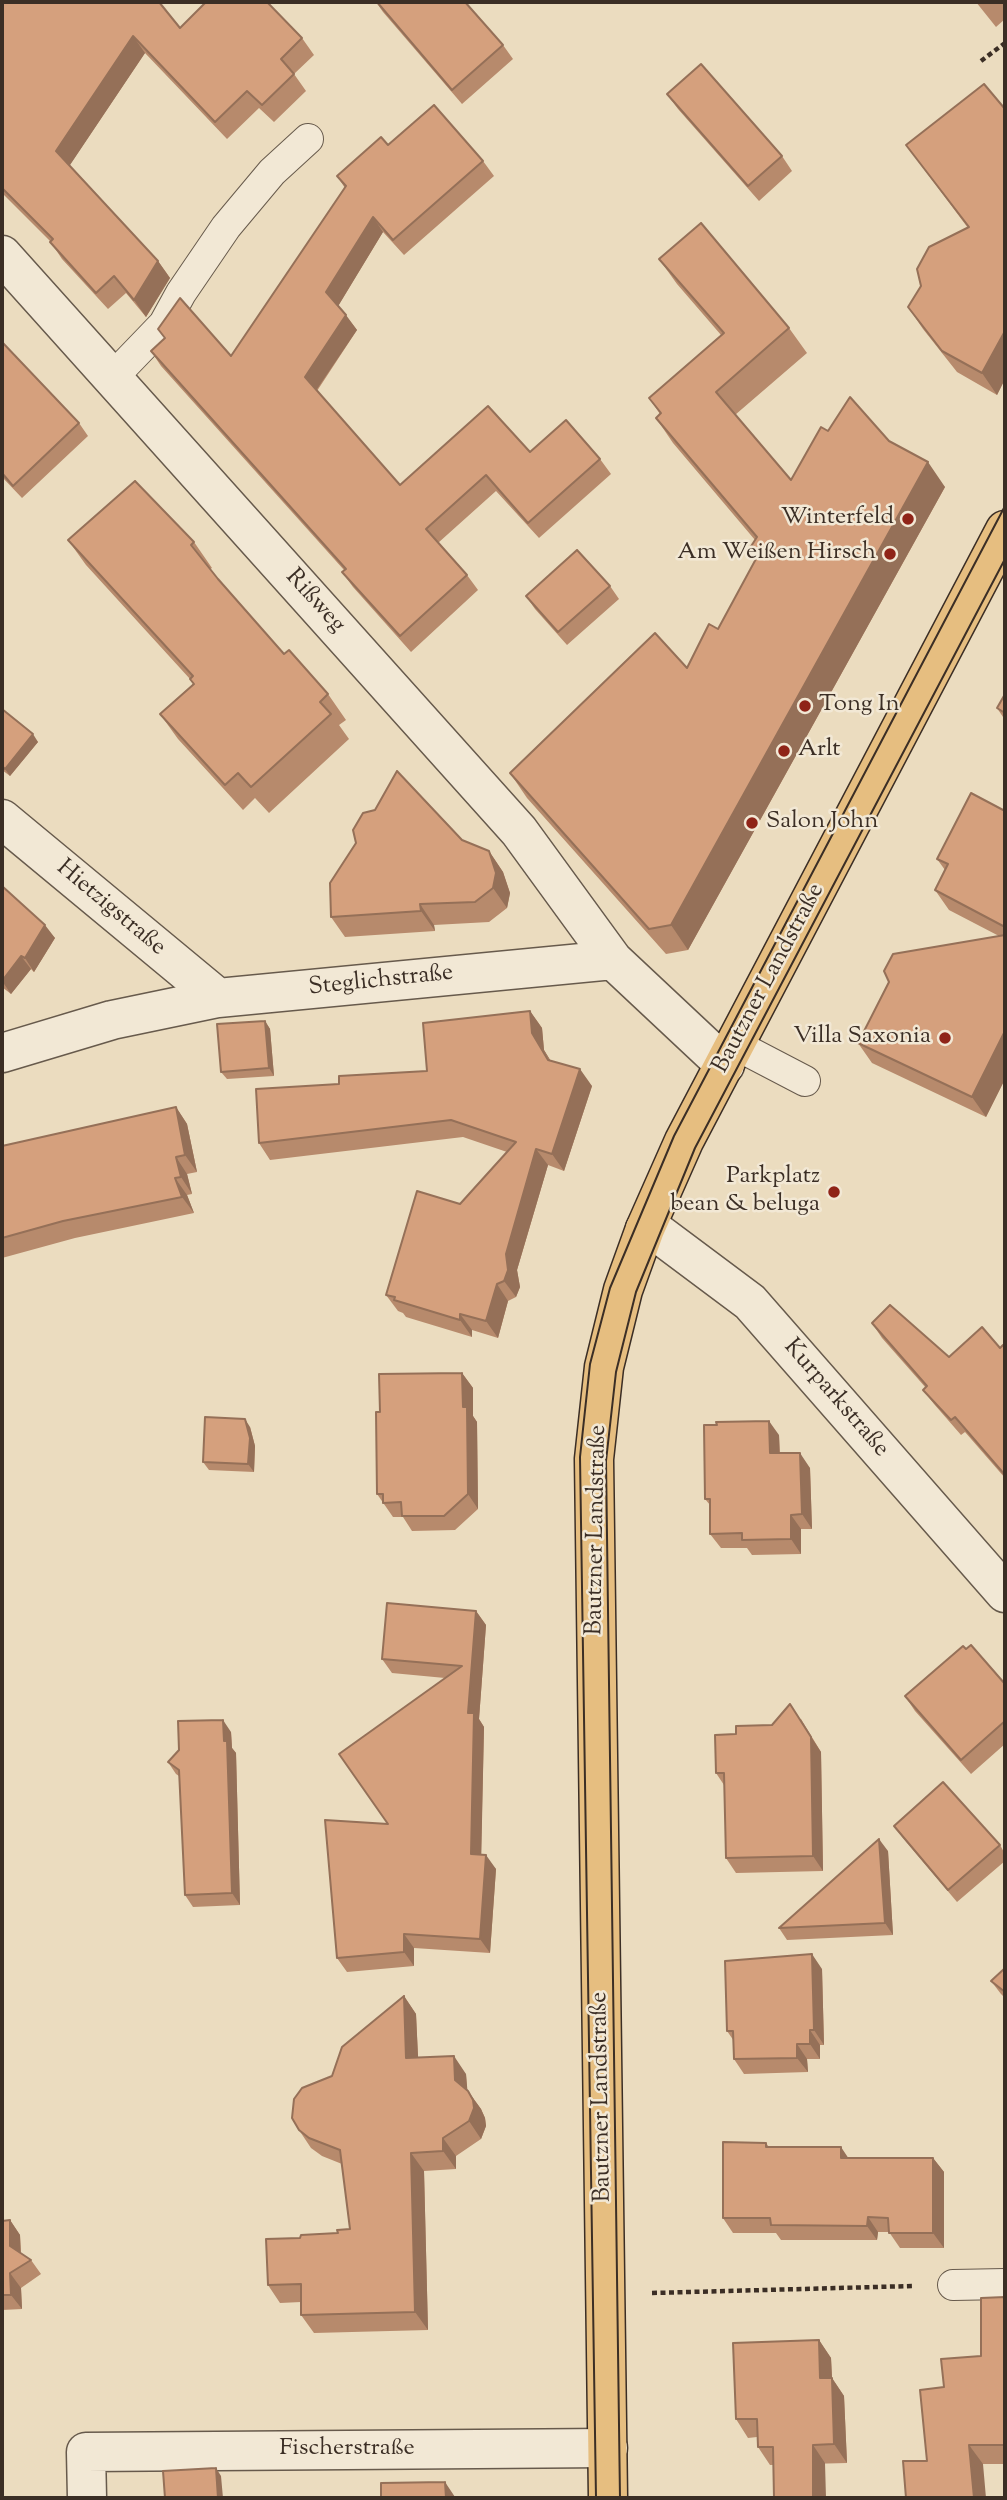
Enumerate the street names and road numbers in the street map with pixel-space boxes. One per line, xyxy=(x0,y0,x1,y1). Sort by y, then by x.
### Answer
street label: Rißweg xyxy=(278,564,350,640)
street label: Hietzigstraße xyxy=(49,855,171,963)
street label: Bautzner Landstraße xyxy=(708,879,832,1079)
street label: Steglichstraße xyxy=(307,960,455,1004)
street label: Kurparkstraße xyxy=(776,1334,894,1464)
street label: Bautzner Landstraße xyxy=(582,1424,614,1636)
street label: Bautzner Landstraße xyxy=(587,1991,619,2203)
street label: Fischerstraße xyxy=(279,2436,415,2464)

